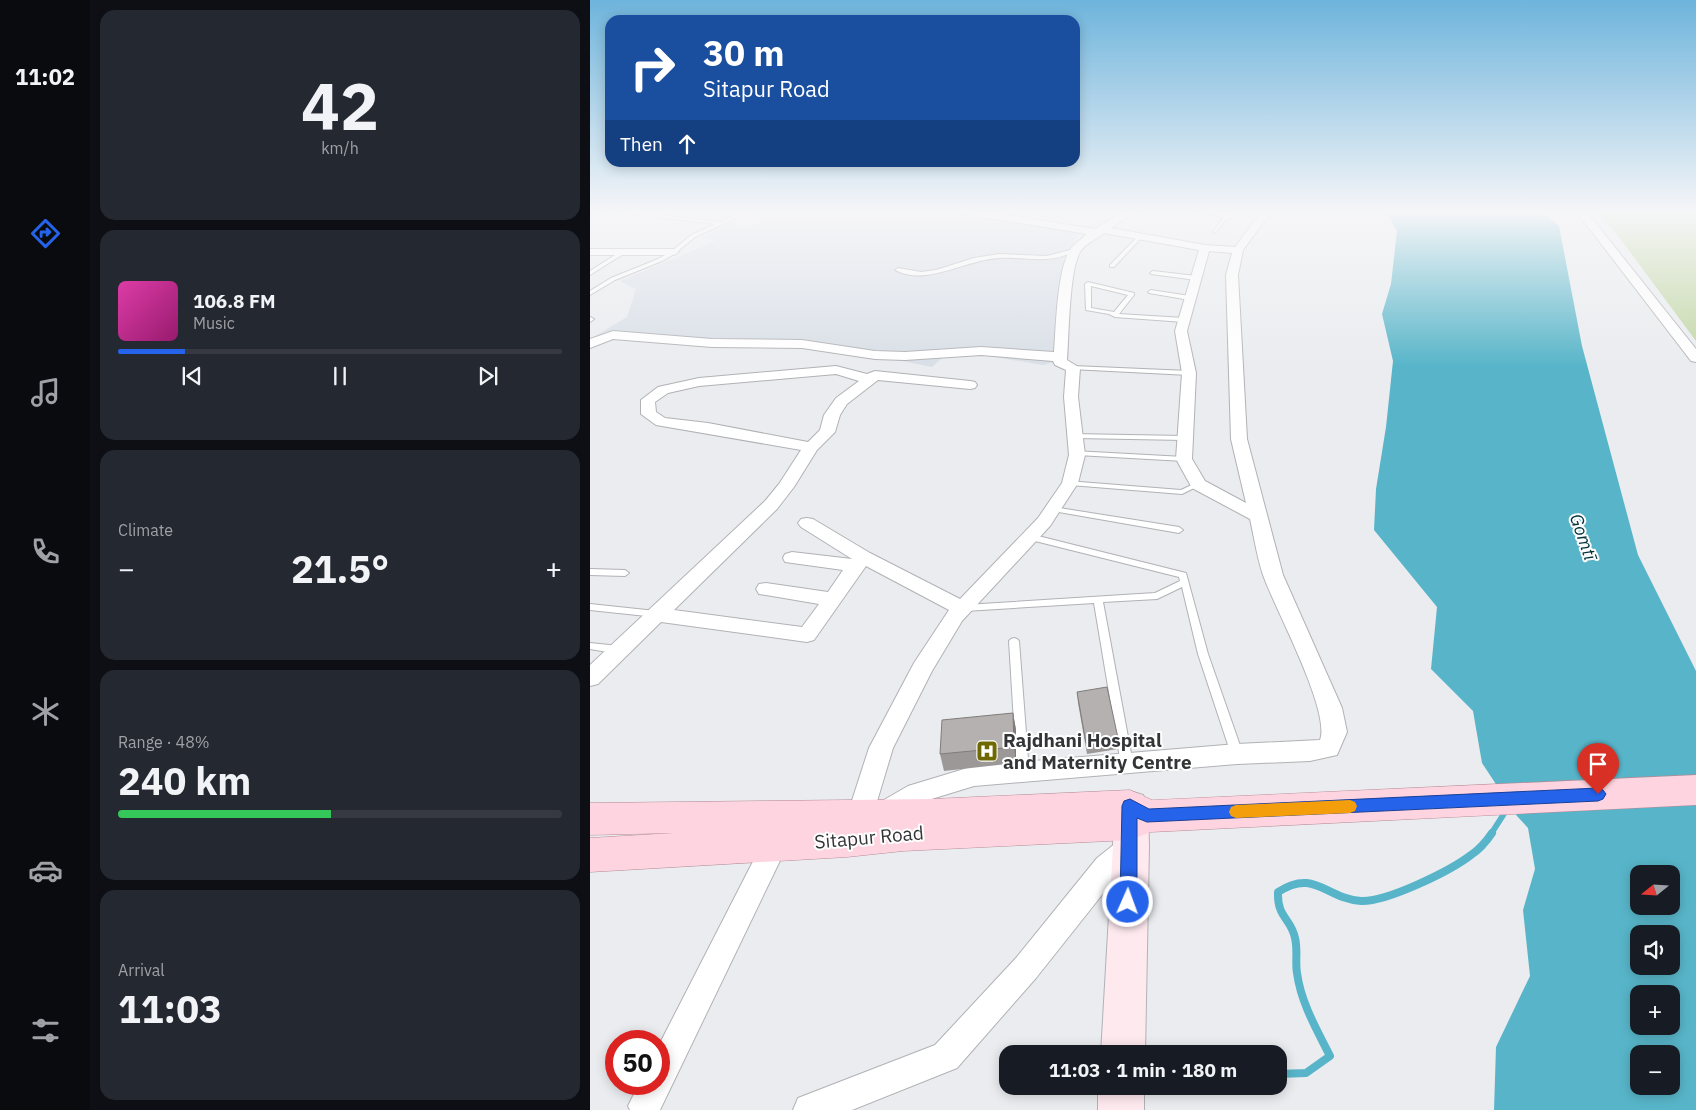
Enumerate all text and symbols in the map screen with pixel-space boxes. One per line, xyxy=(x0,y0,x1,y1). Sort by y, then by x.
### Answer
text: 30 m xyxy=(703,30,785,76)
icon: right xyxy=(620,35,685,100)
text: 11:02 xyxy=(15,62,75,91)
text: 42 xyxy=(301,63,379,148)
text: Sitapur Road xyxy=(703,74,830,103)
icon: ahead xyxy=(673,130,701,158)
text: Then xyxy=(620,132,663,156)
text: km/h xyxy=(321,138,359,158)
icon: directions xyxy=(28,216,63,251)
text: 106.8 FM xyxy=(193,289,276,313)
text: Music xyxy=(193,313,235,333)
icon: previous xyxy=(178,362,206,390)
icon: pause xyxy=(326,362,354,390)
icon: next xyxy=(474,362,502,390)
icon: music xyxy=(28,375,63,410)
water label: Gomtī xyxy=(1565,511,1603,565)
text: Climate xyxy=(118,520,173,540)
icon: phone xyxy=(28,534,63,569)
text: 21.5° xyxy=(291,544,389,593)
text: − xyxy=(118,550,135,587)
text: + xyxy=(545,550,562,587)
icon: climate xyxy=(28,694,63,729)
place label: Rajdhani Hospital and Maternity Centre xyxy=(1003,728,1192,774)
text: Range · 48% xyxy=(118,732,210,752)
hospital icon: Rajdhani Hospital and Maternity Centre xyxy=(975,739,999,763)
pin xyxy=(1577,743,1619,794)
icon: arrive xyxy=(1584,750,1612,778)
text: 240 km xyxy=(118,756,251,805)
street label: Sitapur Road xyxy=(813,820,925,854)
icon: car xyxy=(28,853,63,888)
north arrow xyxy=(1630,865,1680,915)
map controls xyxy=(1630,865,1680,1095)
position arrow xyxy=(1101,875,1153,927)
button: sound xyxy=(1630,925,1680,975)
text: Arrival xyxy=(118,960,165,980)
text: 11:03 xyxy=(118,984,222,1033)
button: + xyxy=(1630,985,1680,1035)
icon: filters xyxy=(28,1013,63,1048)
speed limit sign: 50 xyxy=(605,1030,670,1095)
button: − xyxy=(1630,1045,1680,1095)
text: 11:03 · 1 min · 180 m xyxy=(1049,1058,1237,1082)

